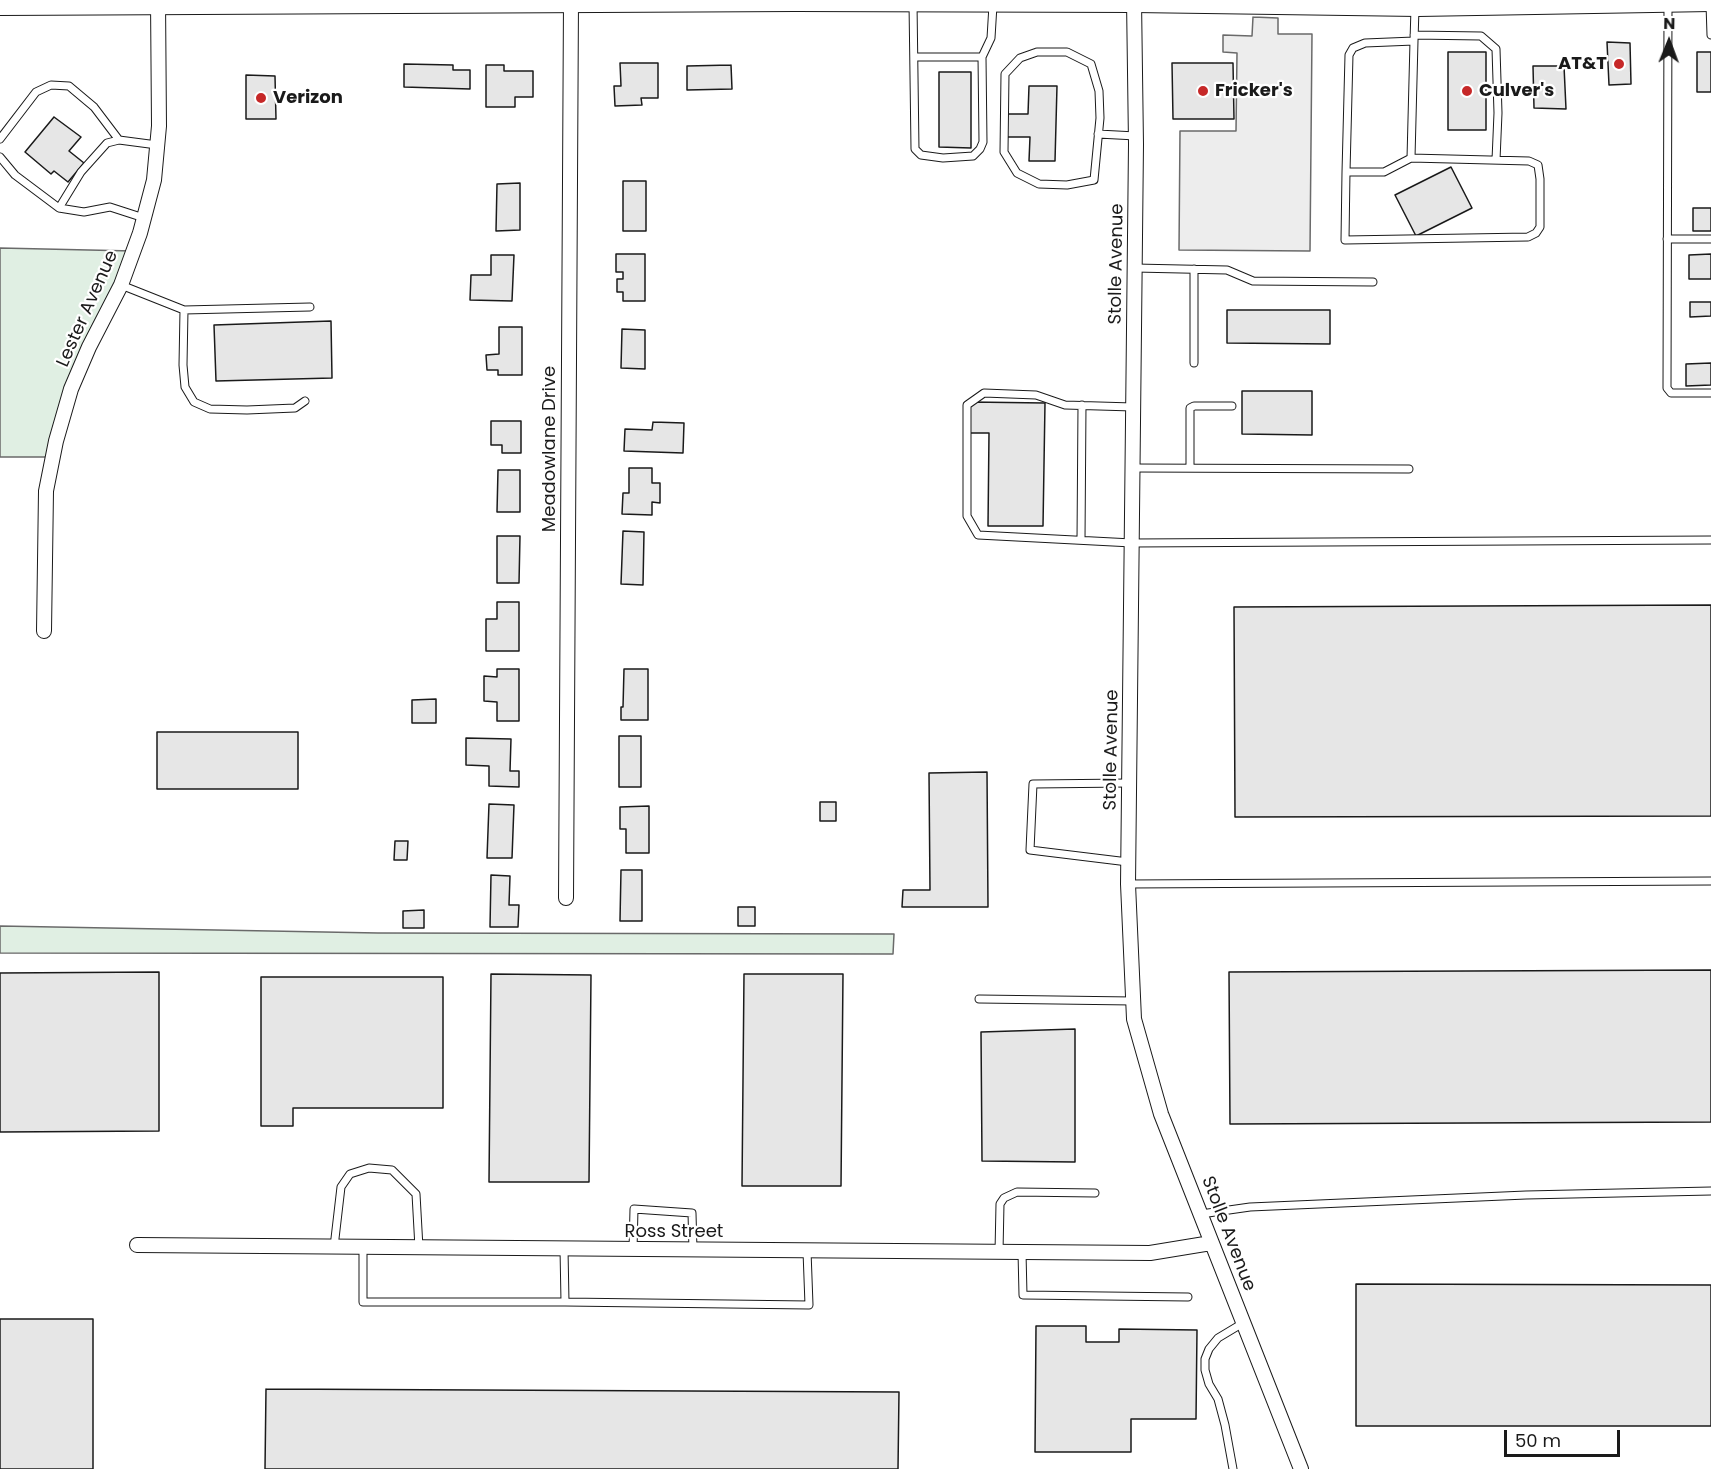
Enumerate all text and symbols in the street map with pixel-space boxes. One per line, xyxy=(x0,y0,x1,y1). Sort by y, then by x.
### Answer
north arrow xyxy=(1639,12,1699,72)
text: N xyxy=(1663,12,1676,35)
place label: AT&T xyxy=(1558,53,1607,75)
marker: AT&T xyxy=(1612,57,1626,71)
place label: Fricker's xyxy=(1215,80,1293,102)
place label: Culver's xyxy=(1479,80,1554,102)
marker: Fricker's xyxy=(1196,84,1210,98)
marker: Culver's xyxy=(1460,84,1474,98)
place label: Verizon xyxy=(273,87,343,109)
marker: Verizon xyxy=(254,91,268,105)
street label: Stolle Avenue xyxy=(1105,203,1129,325)
street label: Lester Avenue xyxy=(53,247,123,371)
street label: Meadowlane Drive xyxy=(539,366,561,532)
street label: Stolle Avenue xyxy=(1100,689,1124,811)
street label: Stolle Avenue xyxy=(1196,1174,1260,1294)
street label: Ross Street xyxy=(625,1221,723,1243)
scale bar xyxy=(1507,1418,1622,1456)
text: 50 m xyxy=(1515,1428,1561,1453)

